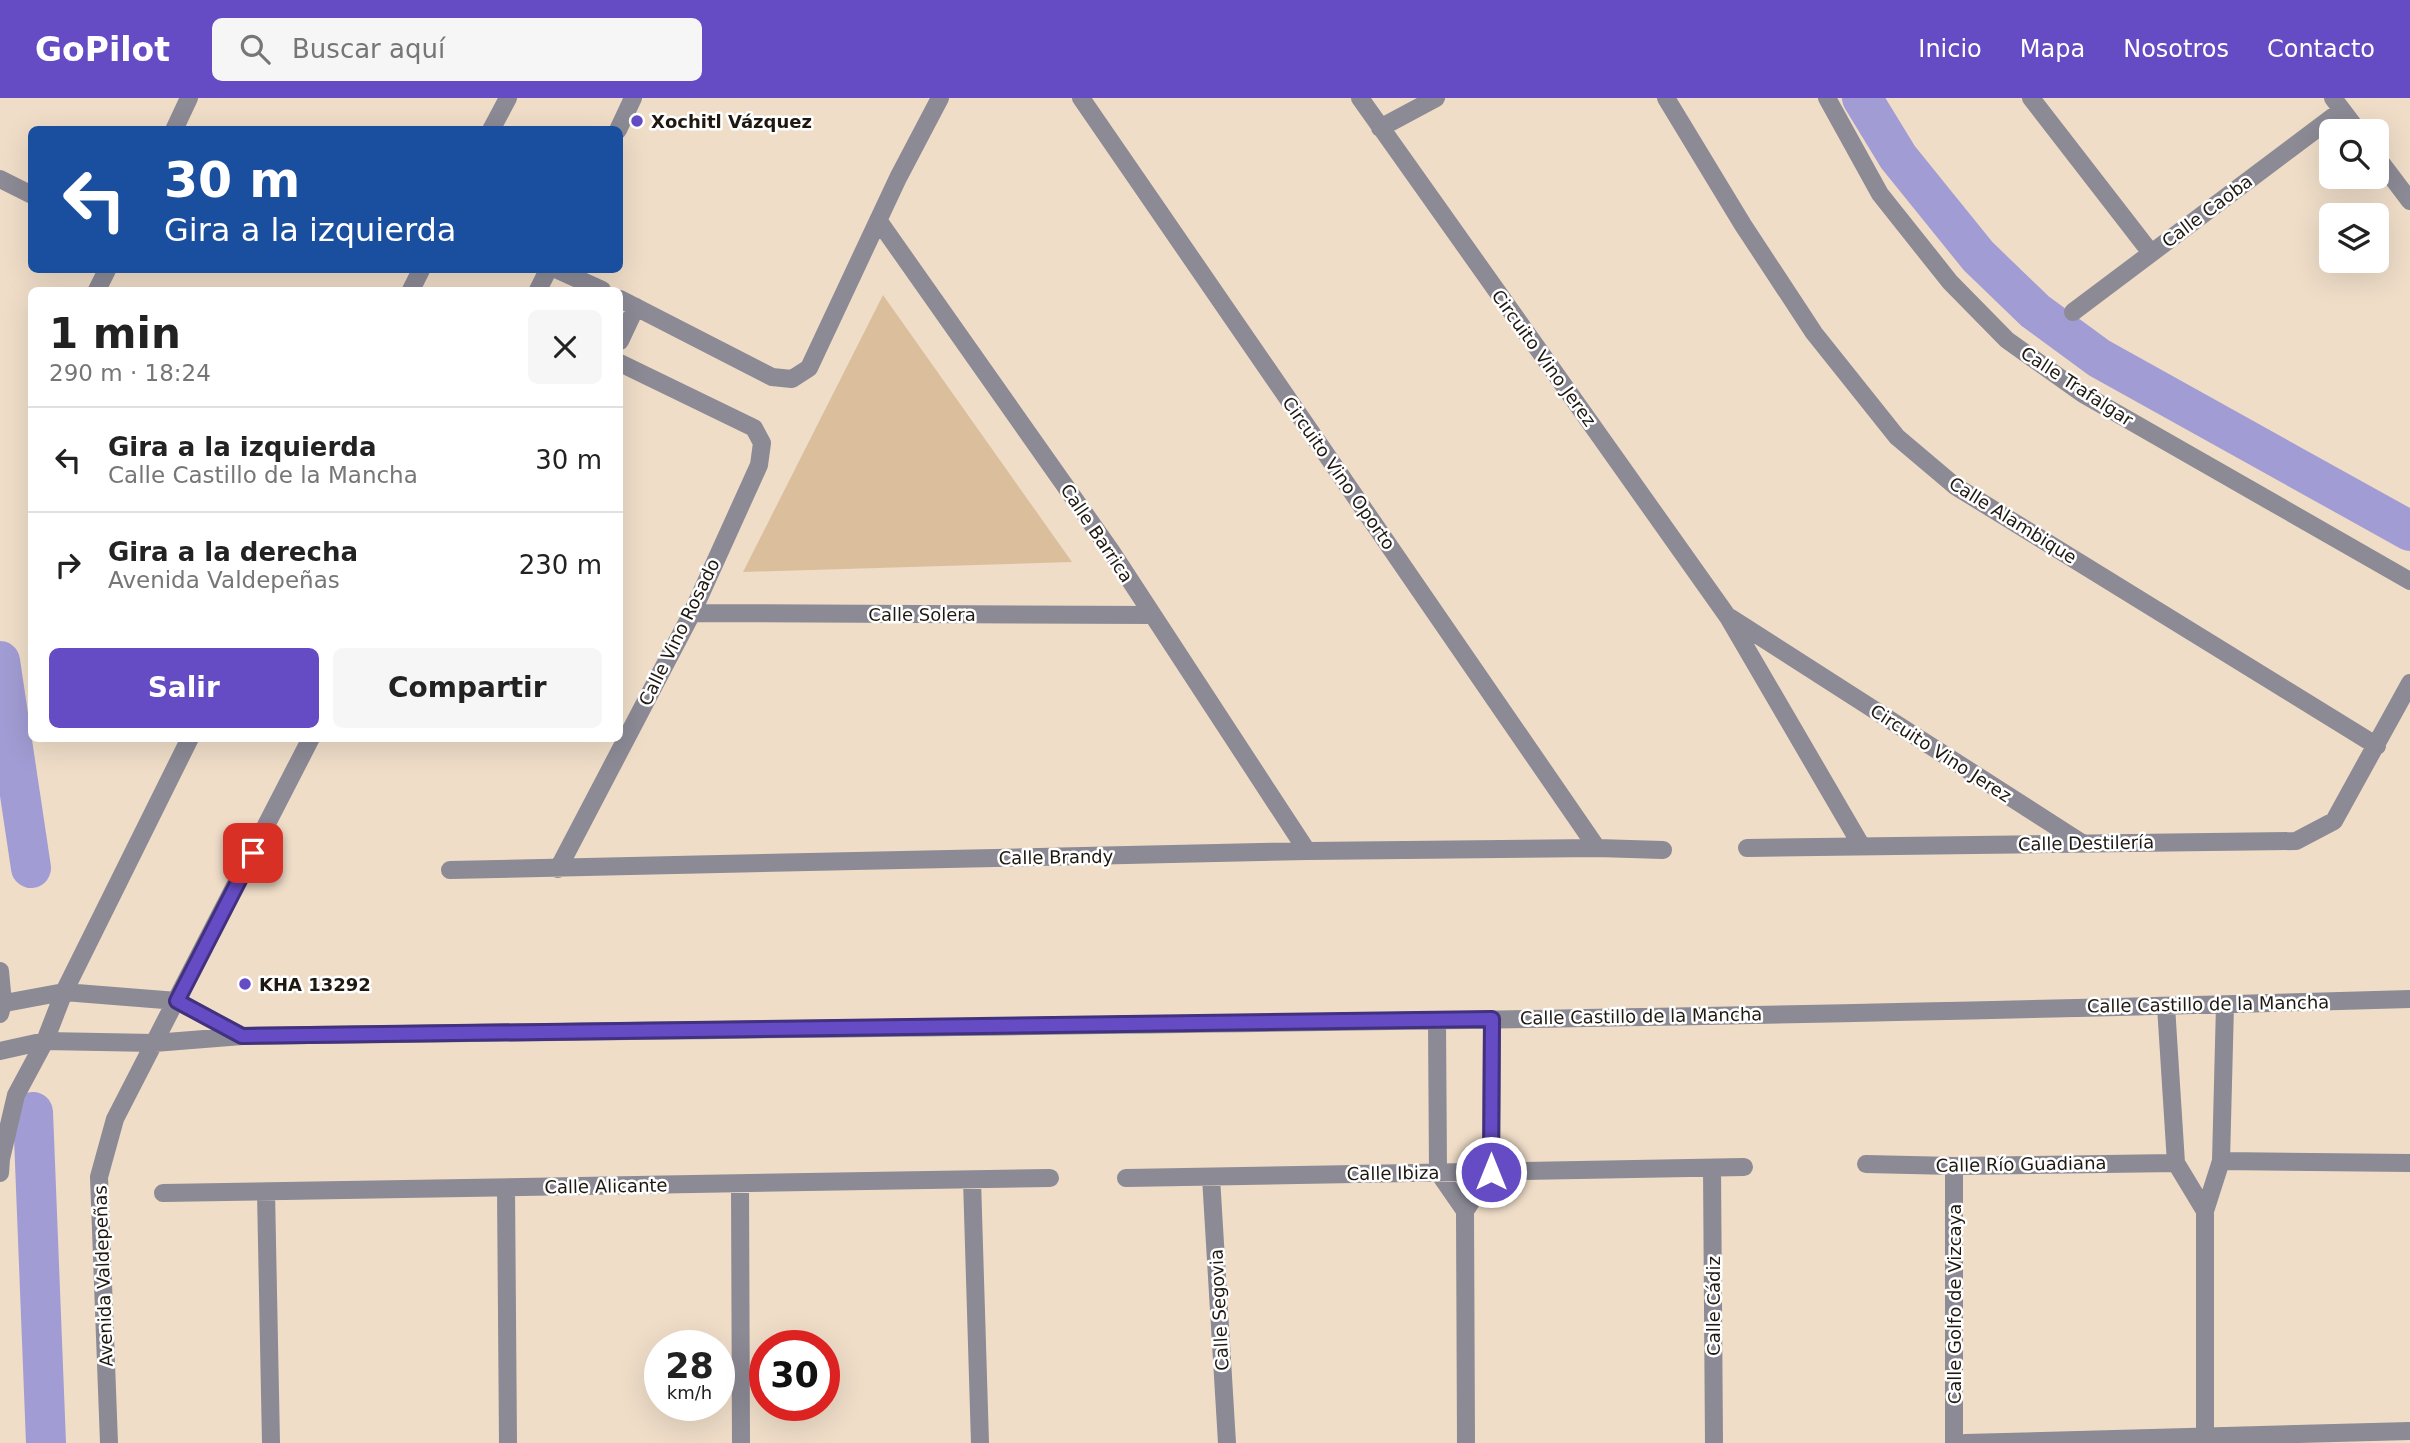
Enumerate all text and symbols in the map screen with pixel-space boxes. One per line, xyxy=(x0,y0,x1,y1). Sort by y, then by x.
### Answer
search box xyxy=(212,18,702,81)
text: GoPilot xyxy=(35,30,170,69)
icon: search xyxy=(236,30,274,68)
text: Buscar aquí xyxy=(292,34,445,64)
text: Inicio xyxy=(1918,35,1982,63)
text: Mapa xyxy=(2020,35,2085,63)
text: Nosotros xyxy=(2123,35,2229,63)
text: Contacto xyxy=(2267,35,2375,63)
place label: Xochitl Vázquez xyxy=(651,111,812,132)
marker: Xochitl Vázquez xyxy=(629,113,645,129)
map controls xyxy=(2319,119,2389,273)
button: search xyxy=(2319,119,2389,189)
text: 30 m xyxy=(164,152,300,209)
icon: left xyxy=(49,154,140,245)
street label: Calle Caoba xyxy=(2158,170,2256,252)
button: layers xyxy=(2319,203,2389,273)
text: Gira a la izquierda xyxy=(164,211,456,249)
street label: Circuito Vino Jerez xyxy=(1487,286,1601,430)
text: 1 min xyxy=(49,309,181,358)
button: close xyxy=(528,310,602,384)
street label: Calle Trafalgar xyxy=(2017,342,2137,430)
text: 290 m · 18:24 xyxy=(49,360,211,386)
street label: Circuito Vino Oporto xyxy=(1278,393,1400,553)
text: Gira a la izquierda xyxy=(108,432,376,462)
icon: left xyxy=(49,441,87,479)
text: 30 m xyxy=(535,445,602,475)
text: Calle Castillo de la Mancha xyxy=(108,462,418,488)
street label: Calle Alambique xyxy=(1945,472,2081,568)
street label: Calle Barrica xyxy=(1056,480,1138,586)
text: Gira a la derecha xyxy=(108,537,358,567)
icon: right xyxy=(49,546,87,584)
text: 230 m xyxy=(519,550,602,580)
street label: Calle Vino Rosado xyxy=(634,555,724,709)
text: Avenida Valdepeñas xyxy=(108,567,340,593)
street label: Calle Solera xyxy=(868,604,976,625)
button: Salir xyxy=(49,648,319,728)
button: Compartir xyxy=(333,648,602,728)
street label: Circuito Vino Jerez xyxy=(1867,700,2015,806)
pin xyxy=(223,823,283,883)
street label: Calle Destilería xyxy=(2018,831,2154,855)
icon: arrive xyxy=(234,834,272,872)
street label: Calle Brandy xyxy=(998,845,1114,868)
place label: KHA 13292 xyxy=(259,974,371,995)
marker: KHA 13292 xyxy=(237,976,253,992)
street label: Calle Castillo de la Mancha xyxy=(2087,991,2329,1017)
street label: Calle Castillo de la Mancha xyxy=(1520,1003,1762,1029)
position arrow xyxy=(1454,1135,1528,1209)
street label: Calle Río Guadiana xyxy=(1935,1152,2107,1176)
street label: Calle Ibiza xyxy=(1347,1162,1439,1184)
street label: Calle Alicante xyxy=(544,1174,668,1198)
street label: Avenida Valdepeñas xyxy=(89,1185,117,1367)
street label: Calle Golfo de Vizcaya xyxy=(1944,1204,1965,1404)
street label: Calle Segovia xyxy=(1205,1249,1233,1371)
street label: Calle Cádiz xyxy=(1703,1256,1724,1356)
speed limit sign: 30 xyxy=(749,1330,840,1421)
text: 28 xyxy=(665,1346,714,1386)
text: km/h xyxy=(667,1382,712,1403)

